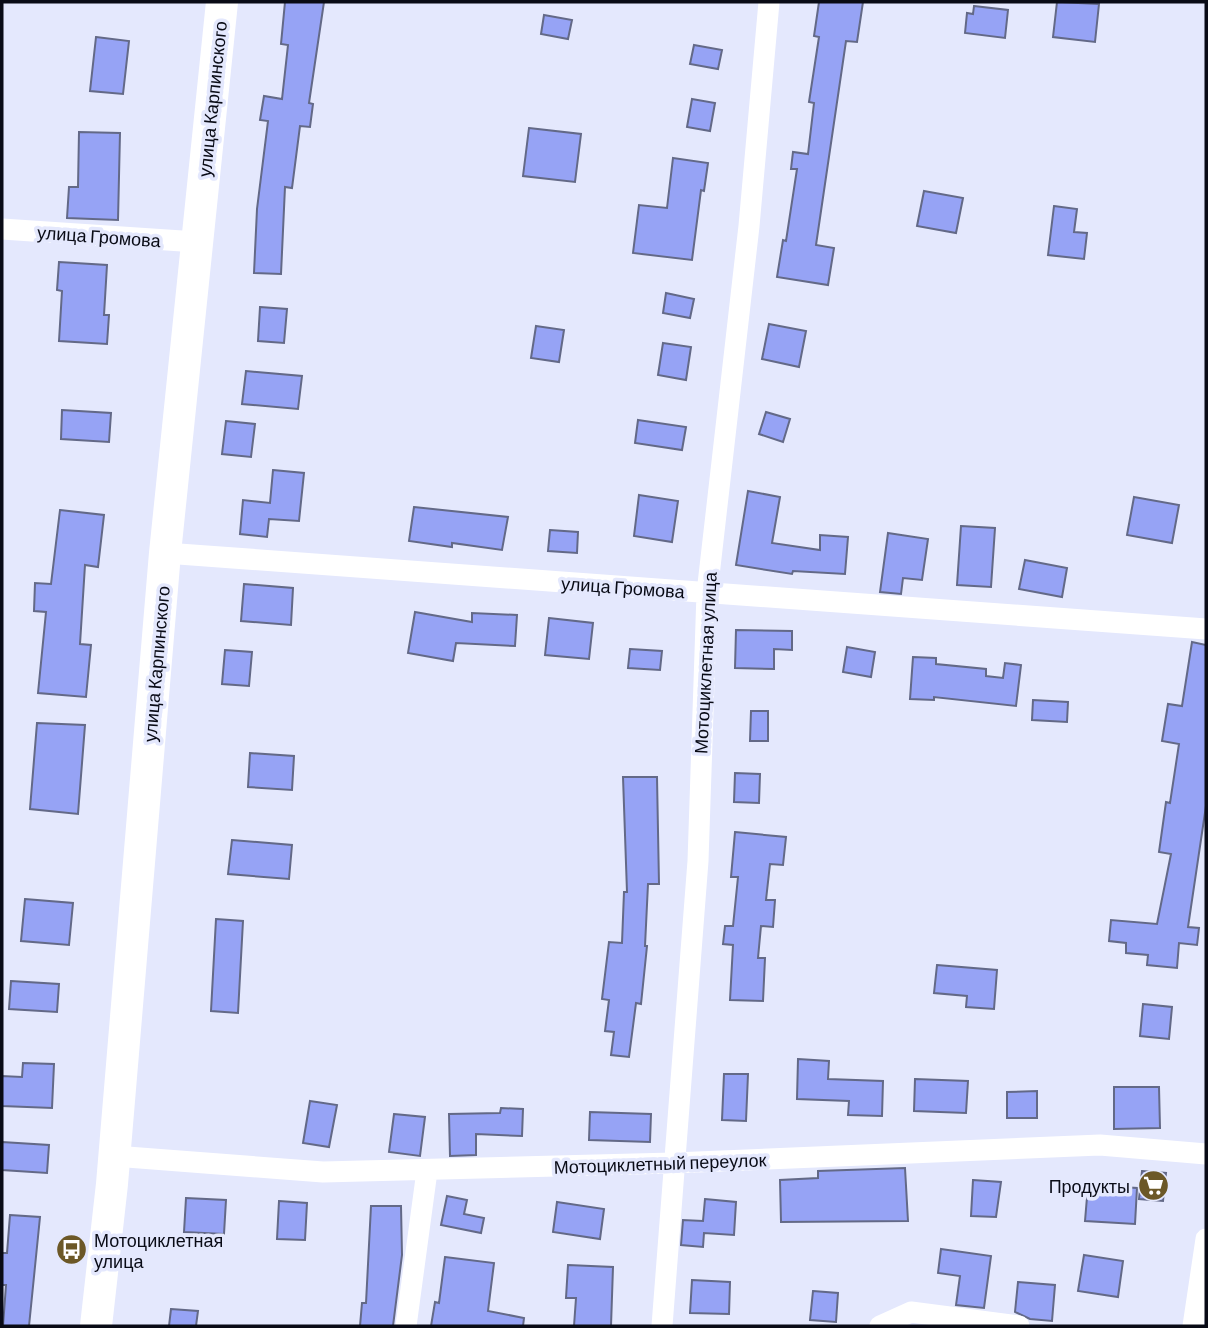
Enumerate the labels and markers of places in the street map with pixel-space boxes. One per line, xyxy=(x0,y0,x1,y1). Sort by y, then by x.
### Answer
supermarket icon: Продукты xyxy=(1136,1169,1170,1203)
place label: Продукты xyxy=(1049,1175,1130,1197)
place label: Мотоциклетная улица xyxy=(94,1229,223,1272)
bus stop icon: Мотоциклетная улица xyxy=(54,1233,88,1267)

